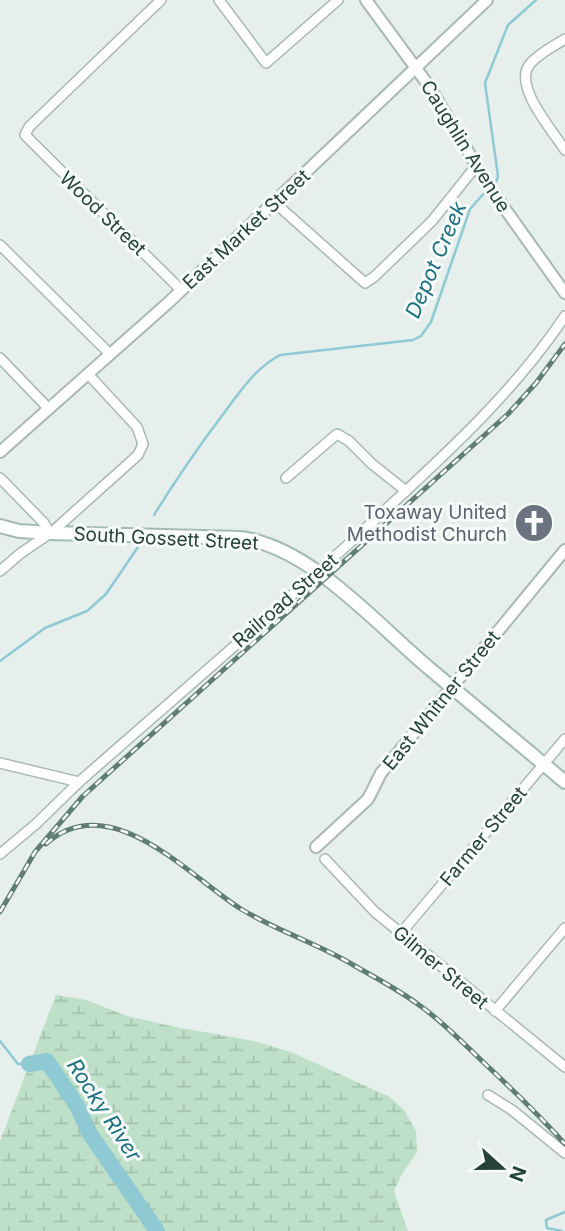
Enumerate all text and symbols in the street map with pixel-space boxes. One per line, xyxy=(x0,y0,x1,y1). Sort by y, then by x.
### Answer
street label: Caughlin Avenue xyxy=(416,76,515,216)
street label: East Market Street xyxy=(178,165,315,294)
street label: Wood Street xyxy=(55,166,151,260)
water label: Depot Creek xyxy=(400,197,471,322)
place label: Toxaway United Methodist Church xyxy=(347,501,507,546)
church icon: Toxaway United Methodist Church xyxy=(513,502,555,544)
street label: South Gossett Street xyxy=(73,522,259,555)
street label: Railroad Street xyxy=(228,549,343,652)
street label: East Whitner Street xyxy=(378,626,505,775)
street label: Farmer Street xyxy=(435,782,532,891)
street label: Gilmer Street xyxy=(388,921,493,1014)
water label: Rocky River xyxy=(62,1054,147,1167)
north arrow xyxy=(467,1133,537,1203)
text: N xyxy=(504,1163,531,1185)

